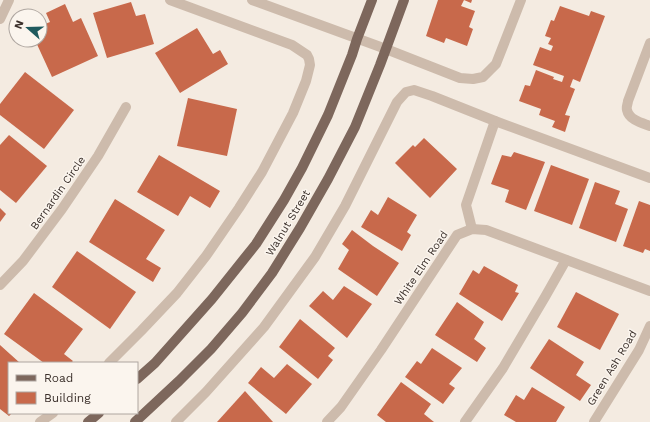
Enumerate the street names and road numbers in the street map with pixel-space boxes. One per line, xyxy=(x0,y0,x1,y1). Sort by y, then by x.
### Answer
street label: Bernardin Circle xyxy=(28,154,88,232)
street label: Walnut Street xyxy=(263,187,313,258)
street label: White Elm Road xyxy=(391,229,451,307)
street label: Green Ash Road xyxy=(584,328,640,408)

